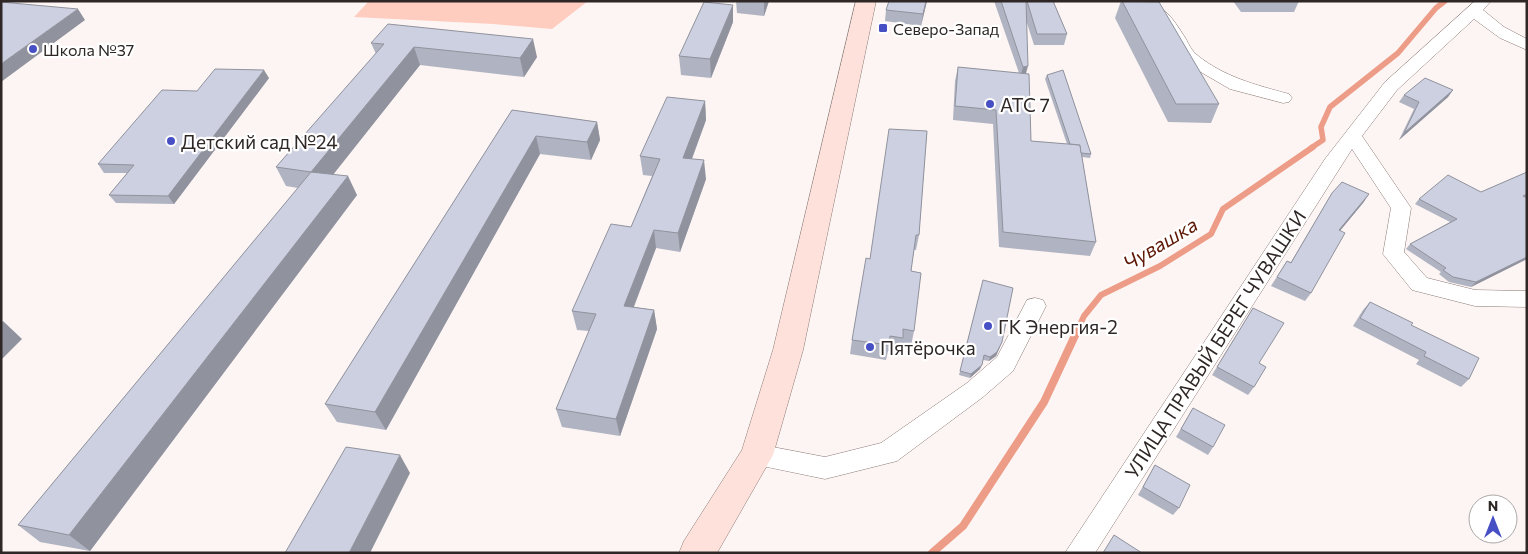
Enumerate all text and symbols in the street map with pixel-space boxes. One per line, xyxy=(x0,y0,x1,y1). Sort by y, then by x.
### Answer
place label: Северо-Запад xyxy=(893,19,1000,38)
marker: Северо-Запад xyxy=(877,22,889,34)
place label: Школа №37 xyxy=(43,40,134,59)
marker: Школа №37 xyxy=(27,43,39,55)
place label: АТС 7 xyxy=(1000,93,1050,116)
marker: АТС 7 xyxy=(984,98,996,110)
place label: Детский сад №24 xyxy=(181,130,338,153)
marker: Детский сад №24 xyxy=(165,135,177,147)
street label: УЛИЦА ПРАВЫЙ БЕРЕГ ЧУВАШКИ xyxy=(1120,206,1310,482)
water label: Чувашка xyxy=(1118,211,1202,275)
place label: ГК Энергия-2 xyxy=(998,315,1118,338)
marker: ГК Энергия-2 xyxy=(982,320,994,332)
place label: Пятёрочка xyxy=(880,336,976,359)
marker: Пятёрочка xyxy=(864,341,876,353)
north arrow xyxy=(1468,494,1518,544)
text: N xyxy=(1488,497,1498,514)

